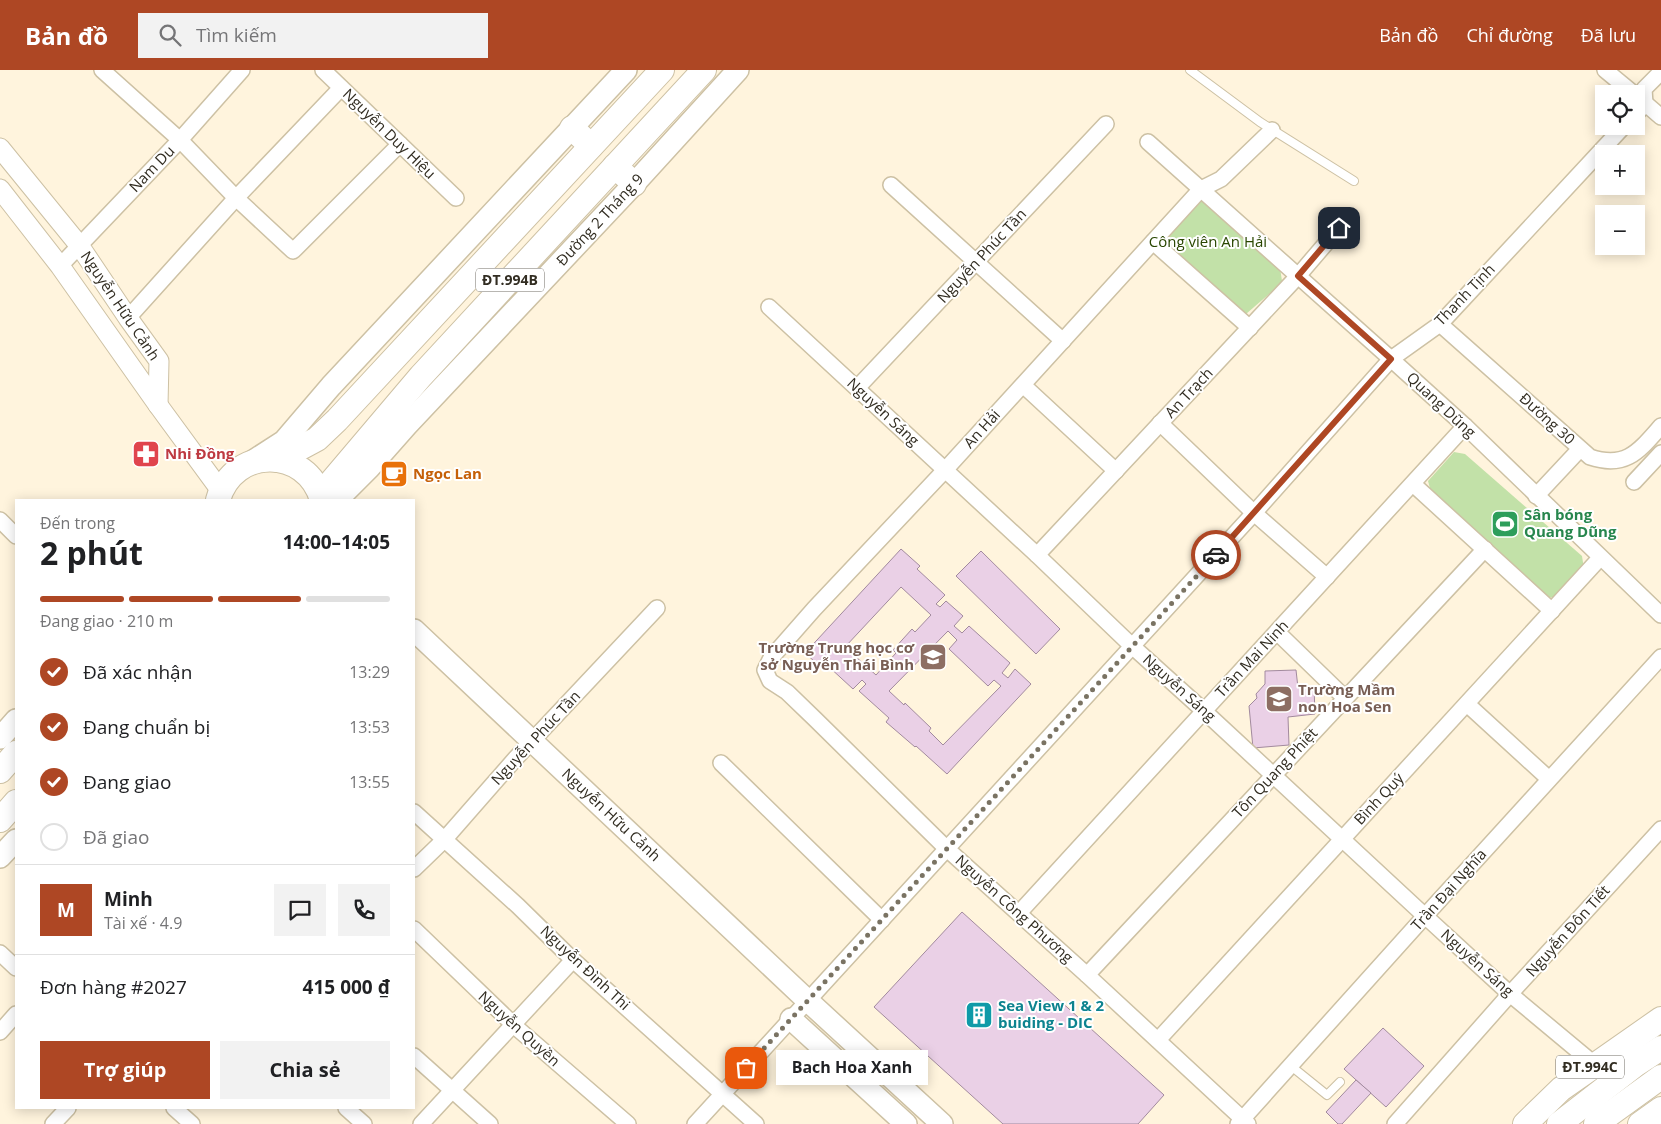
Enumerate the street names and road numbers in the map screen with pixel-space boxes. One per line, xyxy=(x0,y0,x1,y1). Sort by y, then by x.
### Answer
street label: Nguyễn Duy Hiệu xyxy=(339,84,440,183)
street label: Nam Du xyxy=(124,141,178,196)
street label: Đường 2 Tháng 9 xyxy=(551,169,647,270)
street label: Nguyễn Phúc Tần xyxy=(932,204,1030,307)
street label: Nguyễn Hữu Cảnh xyxy=(77,247,165,364)
street label: Thanh Tịnh xyxy=(1430,259,1499,330)
road number: ĐT.994B xyxy=(476,268,544,292)
street label: An Trạch xyxy=(1160,363,1217,422)
street label: Quang Dũng xyxy=(1403,367,1481,442)
street label: Nguyễn Sáng xyxy=(843,373,924,450)
street label: Đường 30 xyxy=(1516,388,1580,449)
street label: An Hải xyxy=(959,405,1004,452)
street label: Trần Mai Ninh xyxy=(1210,615,1292,701)
street label: Nguyễn Sáng xyxy=(1139,649,1220,725)
street label: Nguyễn Phúc Tần xyxy=(486,686,584,789)
street label: Tôn Quang Phiệt xyxy=(1227,723,1321,822)
street label: Nguyễn Hữu Cảnh xyxy=(558,763,665,865)
street label: Bình Quý xyxy=(1349,768,1408,829)
street label: Trần Đại Nghĩa xyxy=(1406,844,1490,934)
street label: Nguyễn Công Phương xyxy=(951,850,1078,967)
street label: Nguyễn Đôn Tiết xyxy=(1521,880,1614,980)
street label: Nguyễn Đình Thi xyxy=(536,920,635,1014)
street label: Nguyễn Sáng xyxy=(1437,924,1518,1000)
street label: Nguyễn Quyền xyxy=(474,986,565,1070)
road number: ĐT.994C xyxy=(1556,1056,1624,1079)

